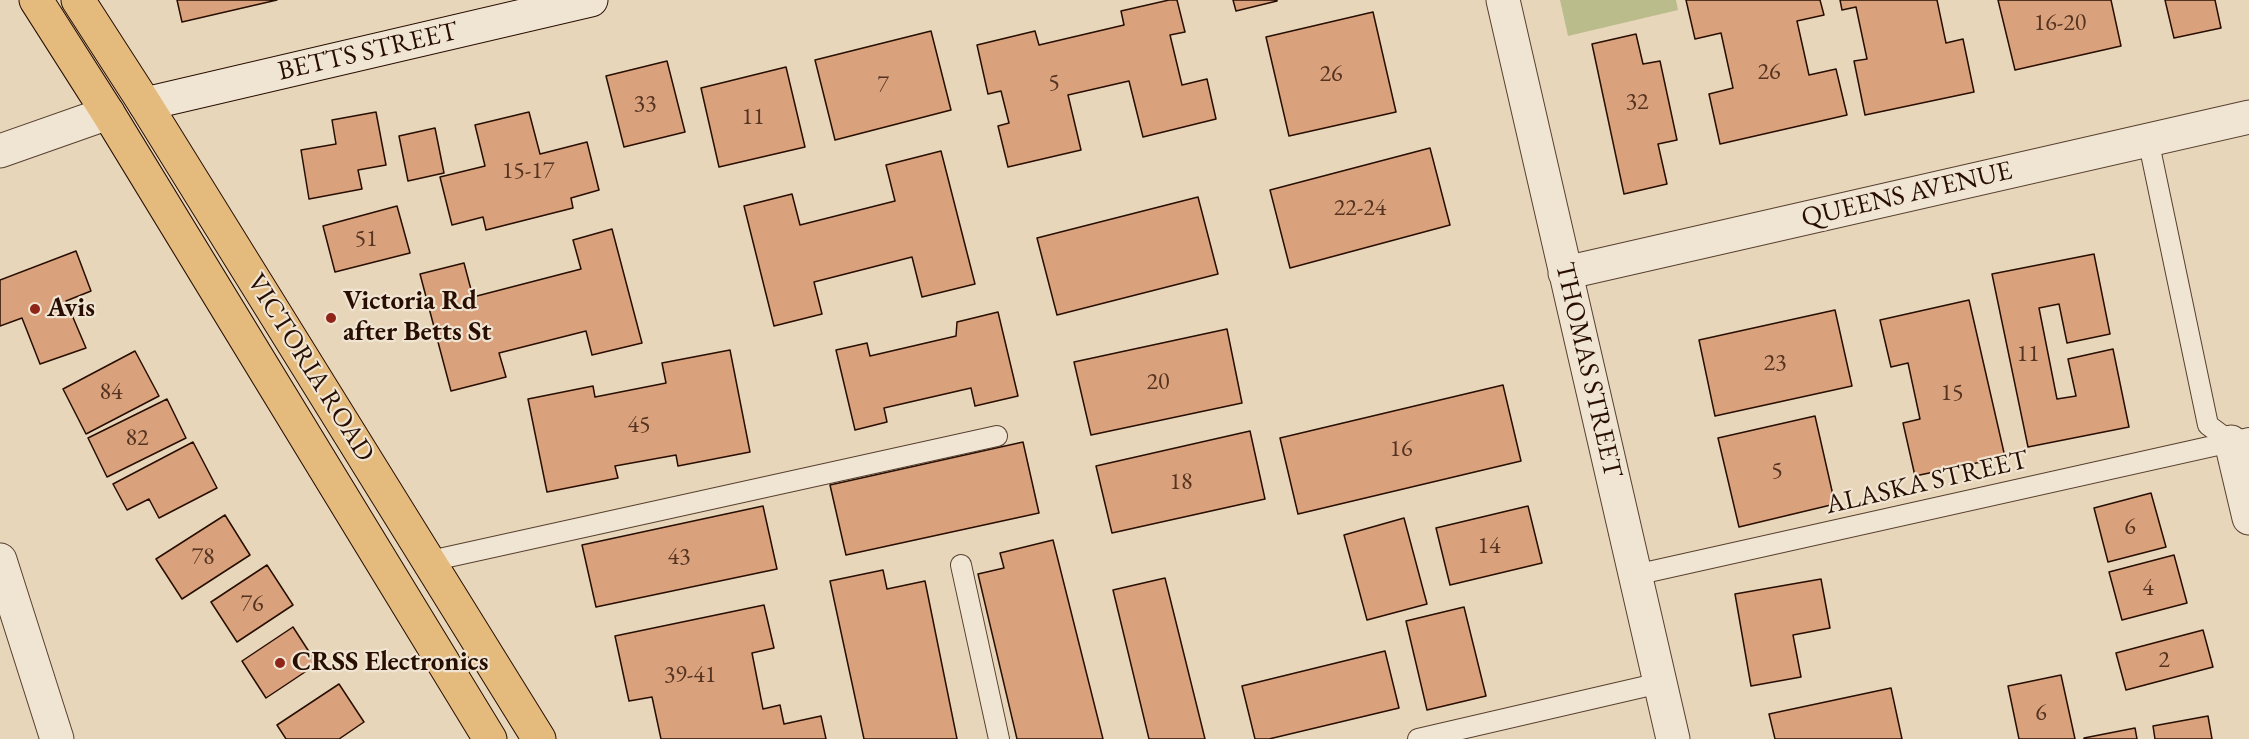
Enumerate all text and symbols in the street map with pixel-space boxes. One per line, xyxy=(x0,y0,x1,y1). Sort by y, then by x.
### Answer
house number: 16-20 xyxy=(2034,9,2086,37)
street label: BETTS STREET xyxy=(275,16,461,88)
house number: 26 xyxy=(1757,58,1781,86)
house number: 26 xyxy=(1319,60,1343,88)
house number: 5 xyxy=(1048,69,1060,97)
house number: 7 xyxy=(877,71,889,99)
house number: 32 xyxy=(1625,88,1649,116)
house number: 33 xyxy=(633,90,657,118)
house number: 11 xyxy=(741,103,765,131)
street label: QUEENS AVENUE xyxy=(1799,155,2015,235)
house number: 15-17 xyxy=(502,157,554,185)
house number: 22-24 xyxy=(1334,194,1386,222)
house number: 51 xyxy=(354,225,378,253)
street label: THOMAS STREET xyxy=(1547,259,1629,481)
street label: VICTORIA ROAD xyxy=(239,268,381,468)
place label: Victoria Rd after Betts St xyxy=(343,286,491,349)
place label: Avis xyxy=(47,293,95,325)
marker: Avis xyxy=(28,302,42,316)
marker: Victoria Rd after Betts St xyxy=(324,311,338,325)
house number: 11 xyxy=(2016,340,2040,368)
house number: 23 xyxy=(1763,349,1787,377)
house number: 20 xyxy=(1146,368,1170,396)
house number: 84 xyxy=(99,378,123,406)
house number: 15 xyxy=(1940,379,1964,407)
house number: 45 xyxy=(627,411,651,439)
house number: 82 xyxy=(125,424,149,452)
house number: 16 xyxy=(1389,435,1413,463)
street label: ALASKA STREET xyxy=(1823,444,2031,522)
house number: 5 xyxy=(1771,457,1783,485)
house number: 18 xyxy=(1169,468,1193,496)
house number: 6 xyxy=(2124,513,2136,541)
house number: 14 xyxy=(1477,532,1501,560)
house number: 78 xyxy=(191,543,215,571)
house number: 43 xyxy=(667,543,691,571)
house number: 4 xyxy=(2142,574,2154,602)
house number: 76 xyxy=(240,590,264,618)
house number: 2 xyxy=(2158,646,2170,674)
place label: CRSS Electronics xyxy=(292,647,488,679)
marker: CRSS Electronics xyxy=(273,656,287,670)
house number: 39-41 xyxy=(664,661,716,689)
house number: 6 xyxy=(2035,699,2047,727)

